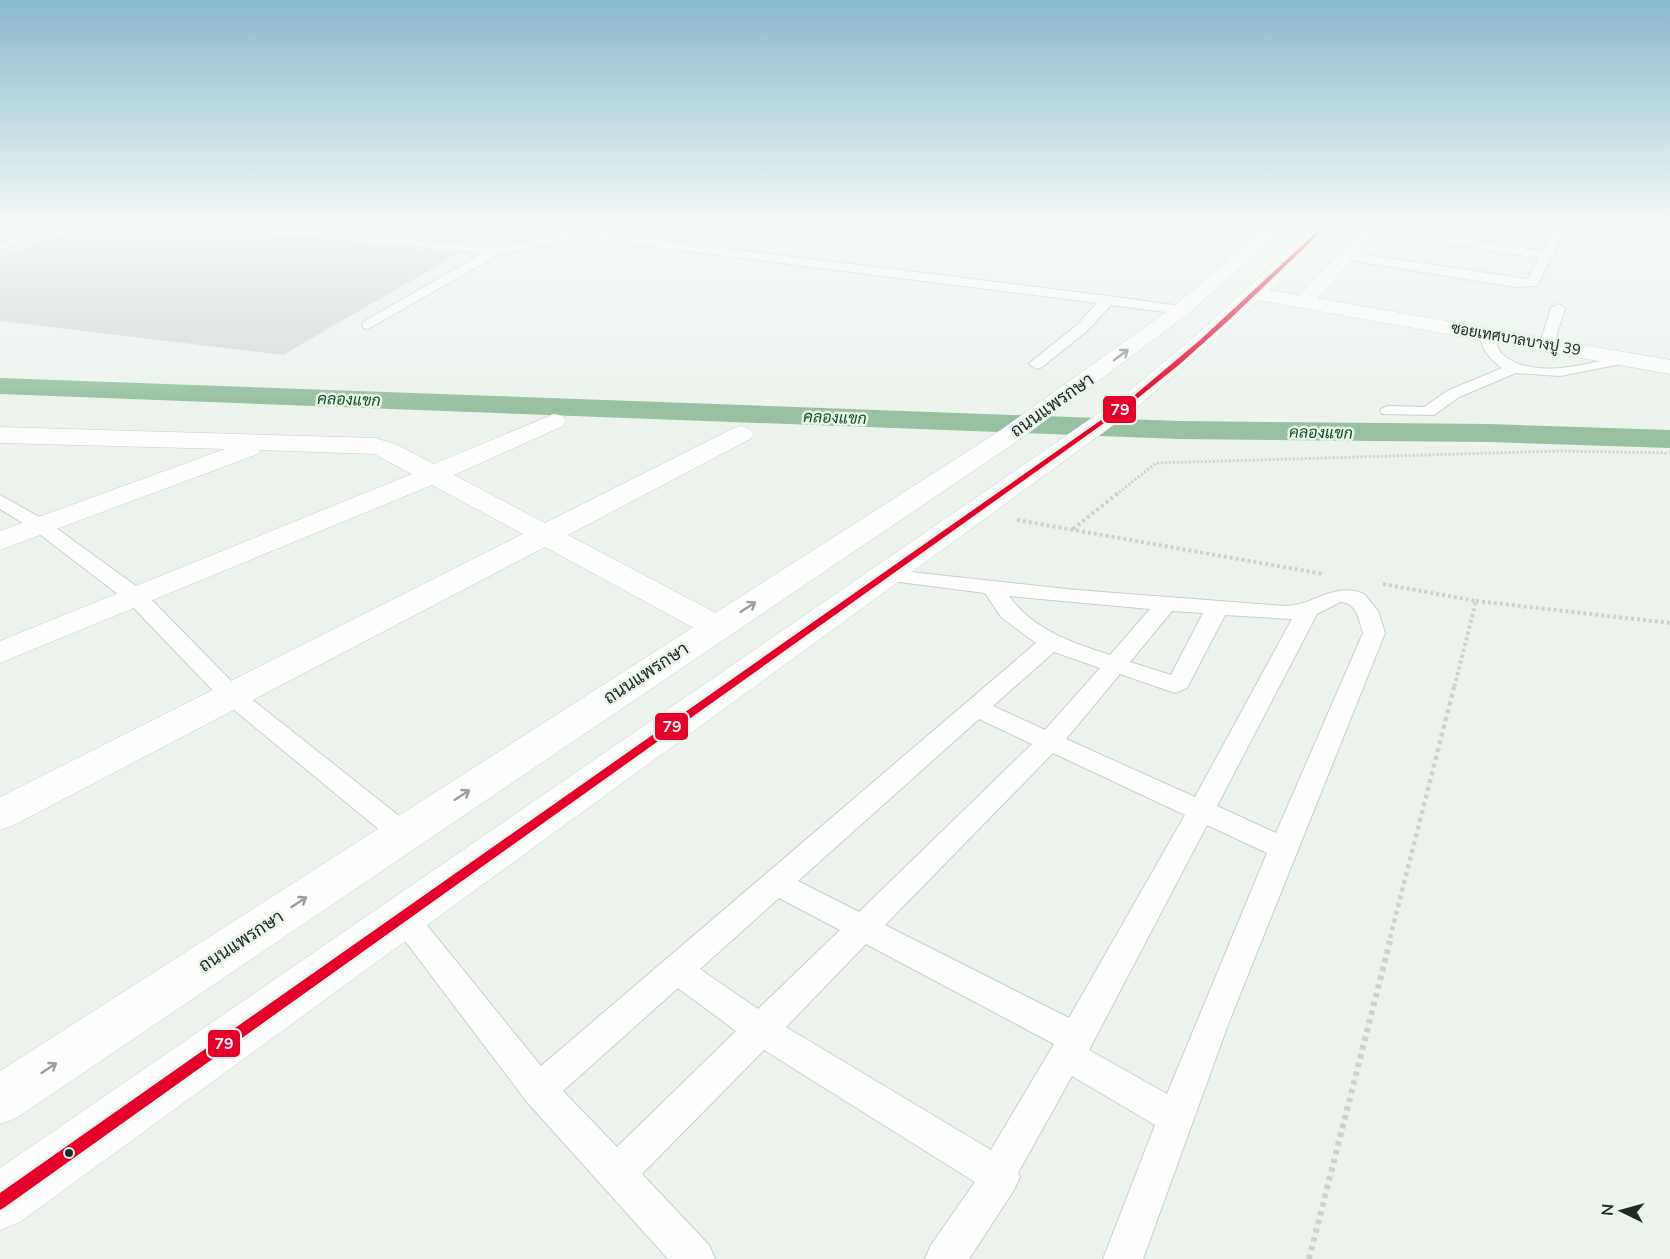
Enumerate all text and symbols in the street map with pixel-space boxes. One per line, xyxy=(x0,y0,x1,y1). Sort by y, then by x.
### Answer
street label: ซอยเทศบาลบางปู 39 xyxy=(1450,318,1582,360)
one-way arrow xyxy=(1113,349,1129,362)
street label: ถนนแพรกษา xyxy=(1005,367,1099,443)
water label: คลองแขก xyxy=(317,388,381,412)
line badge: 79 xyxy=(1102,395,1137,424)
text: 79 xyxy=(1110,399,1130,421)
water label: คลองแขก xyxy=(803,406,867,430)
water label: คลองแขก xyxy=(1289,421,1353,445)
one-way arrow xyxy=(739,601,755,613)
street label: ถนนแพรกษา xyxy=(599,637,693,709)
line badge: 79 xyxy=(654,712,689,741)
text: 79 xyxy=(662,716,682,738)
one-way arrow xyxy=(453,789,470,801)
one-way arrow xyxy=(290,896,307,908)
street label: ถนนแพรกษา xyxy=(194,905,288,977)
line badge: 79 xyxy=(207,1029,241,1058)
text: 79 xyxy=(214,1033,234,1055)
one-way arrow xyxy=(40,1061,57,1073)
unlabelled marker xyxy=(63,1147,75,1159)
north arrow xyxy=(1592,1181,1652,1241)
text: N xyxy=(1597,1203,1620,1217)

